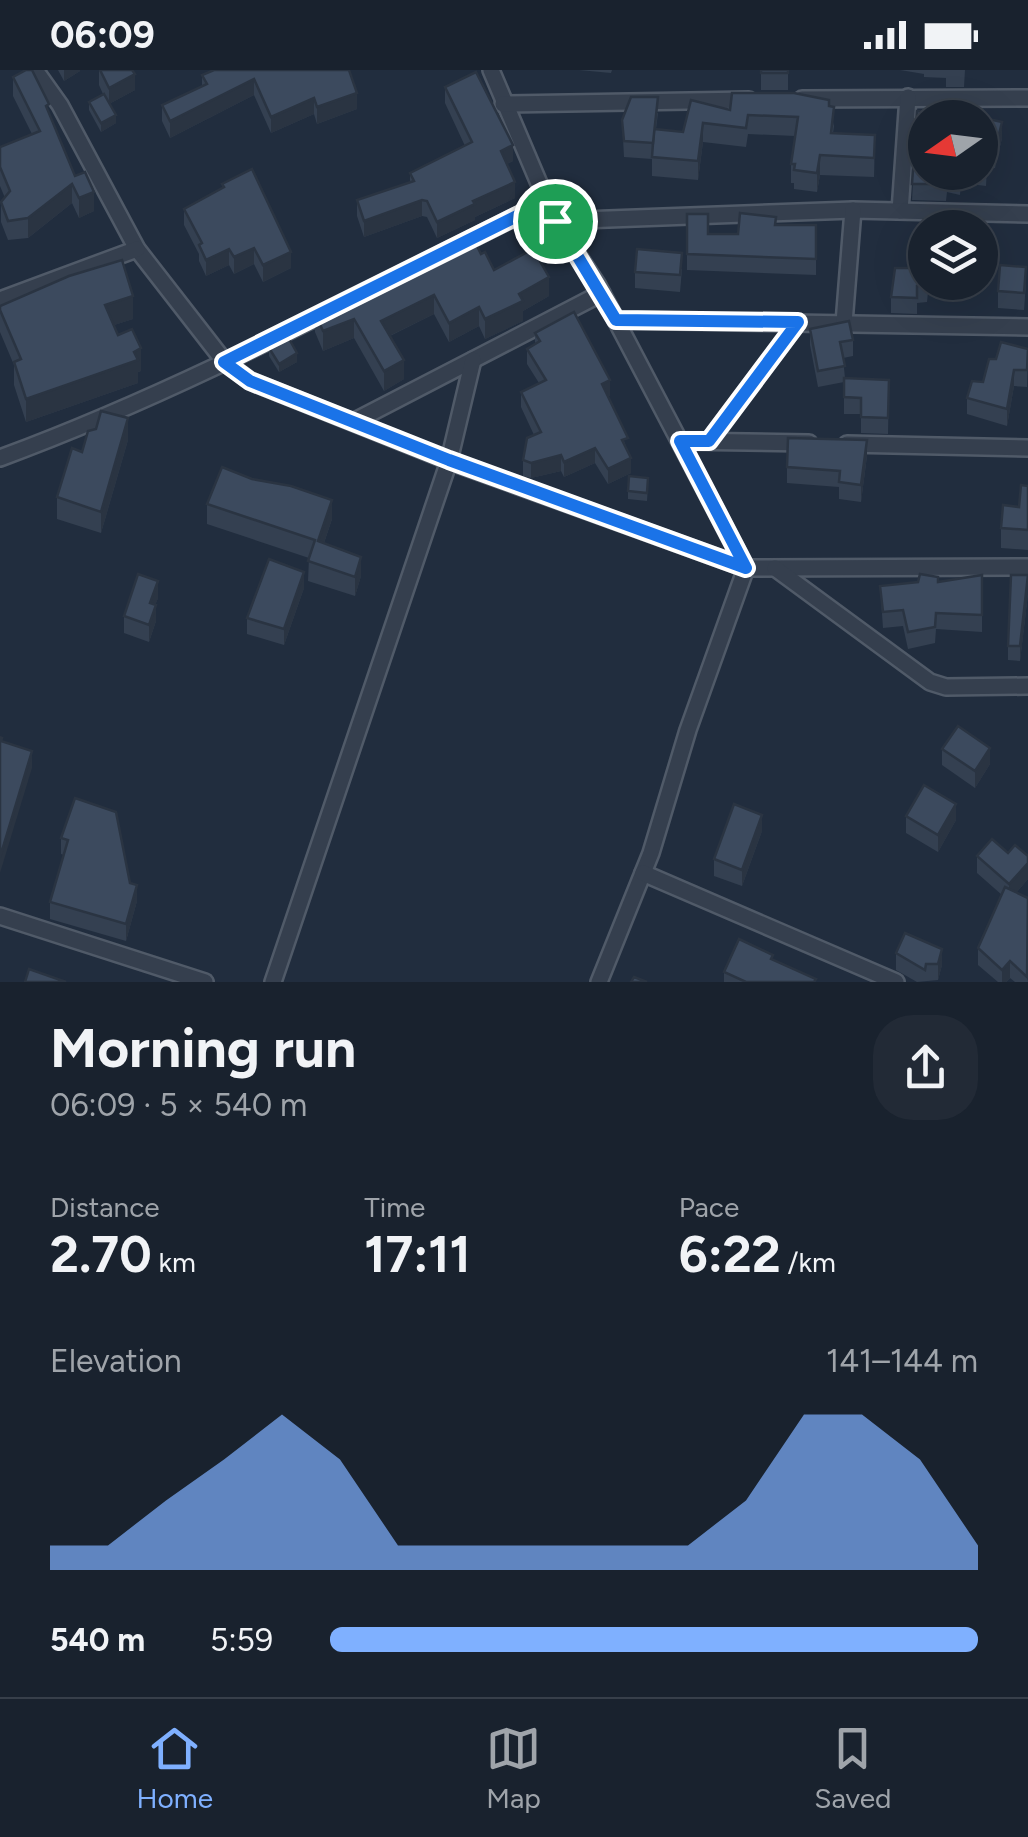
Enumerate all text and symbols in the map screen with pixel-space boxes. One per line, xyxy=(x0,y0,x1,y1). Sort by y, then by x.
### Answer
text: 06:09 xyxy=(50,12,155,58)
north arrow xyxy=(908,100,998,190)
map controls xyxy=(908,100,998,300)
pin xyxy=(513,179,598,264)
icon: arrive xyxy=(528,194,583,249)
button: layers xyxy=(908,210,998,300)
text: Morning run xyxy=(50,1015,356,1081)
button: share xyxy=(873,1015,978,1120)
text: 06:09 · 5 × 540 m xyxy=(50,1086,307,1124)
text: Distance xyxy=(50,1190,160,1224)
text: Time xyxy=(364,1190,425,1224)
text: Pace xyxy=(679,1190,739,1224)
text: 2.70 xyxy=(50,1224,152,1285)
text: 17:11 xyxy=(364,1224,470,1285)
text: 6:22 xyxy=(679,1224,781,1285)
text: km xyxy=(152,1245,196,1279)
text: /km xyxy=(781,1245,836,1279)
text: Elevation xyxy=(50,1342,182,1380)
text: 141–144 m xyxy=(826,1342,978,1380)
text: 540 m xyxy=(50,1621,145,1659)
text: 5:59 xyxy=(210,1621,273,1659)
tab: Home xyxy=(137,1721,213,1815)
tab: Map xyxy=(486,1721,541,1815)
tab: Saved xyxy=(814,1721,891,1815)

